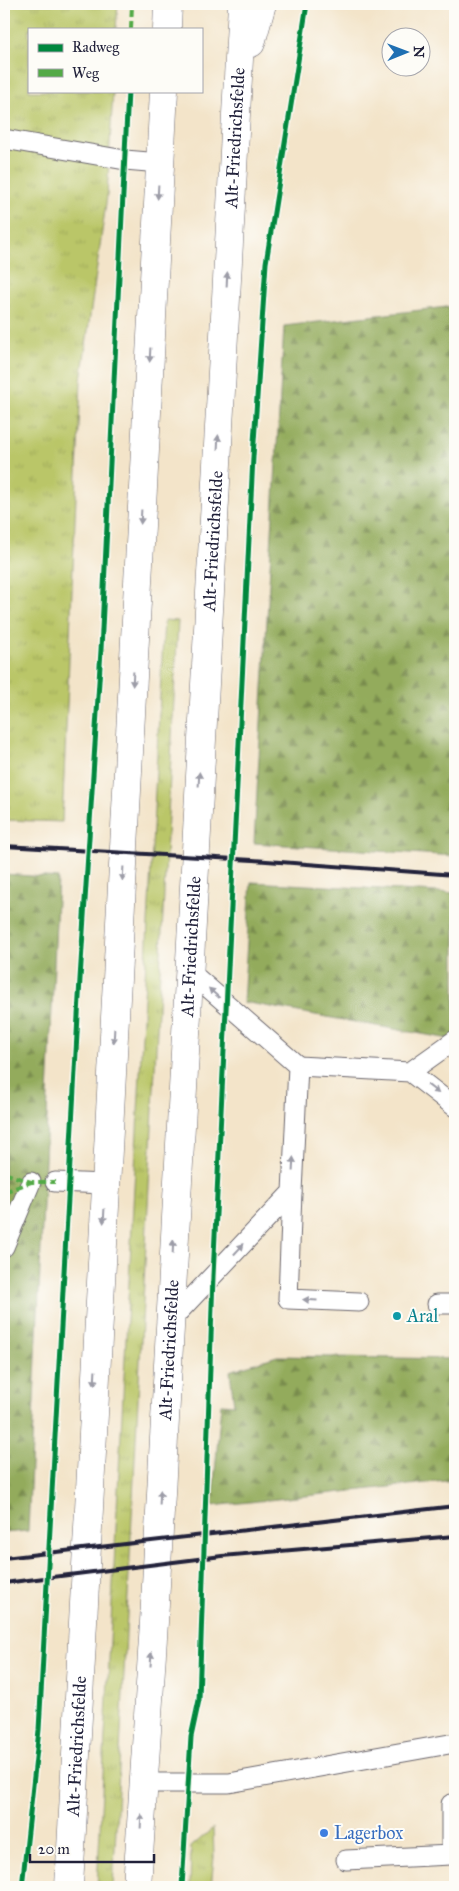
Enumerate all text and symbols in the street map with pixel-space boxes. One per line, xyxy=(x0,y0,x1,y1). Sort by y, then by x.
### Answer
legend xyxy=(28,28,202,92)
north arrow xyxy=(382,28,432,78)
text: Radweg xyxy=(72,38,120,56)
text: N xyxy=(410,46,427,58)
text: Weg xyxy=(72,64,100,82)
street label: Alt-Friedrichsfelde xyxy=(220,67,250,210)
one-way arrow xyxy=(154,185,162,201)
one-way arrow xyxy=(224,271,232,287)
one-way arrow xyxy=(145,347,153,363)
one-way arrow xyxy=(214,433,222,449)
street label: Alt-Friedrichsfelde xyxy=(198,470,228,613)
one-way arrow xyxy=(137,509,145,525)
one-way arrow xyxy=(128,671,136,687)
one-way arrow xyxy=(195,770,203,786)
one-way arrow xyxy=(118,866,126,882)
street label: Alt-Friedrichsfelde xyxy=(176,876,206,1018)
one-way arrow xyxy=(208,988,221,999)
one-way arrow xyxy=(109,1029,117,1045)
one-way arrow xyxy=(426,1084,439,1095)
one-way arrow xyxy=(290,1156,298,1172)
one-way arrow xyxy=(100,1208,108,1224)
one-way arrow xyxy=(170,1239,178,1255)
one-way arrow xyxy=(233,1243,245,1255)
street label: Alt-Friedrichsfelde xyxy=(154,1279,184,1422)
one-way arrow xyxy=(302,1295,318,1303)
place label: Aral xyxy=(406,1305,438,1327)
marker: Aral xyxy=(391,1310,403,1322)
one-way arrow xyxy=(91,1371,99,1387)
one-way arrow xyxy=(157,1488,165,1504)
one-way arrow xyxy=(148,1651,156,1667)
street label: Alt-Friedrichsfelde xyxy=(62,1675,91,1818)
one-way arrow xyxy=(138,1813,146,1829)
place label: Lagerbox xyxy=(334,1822,403,1845)
marker: Lagerbox xyxy=(318,1827,330,1839)
scale bar xyxy=(30,1831,154,1863)
text: 20 m xyxy=(38,1840,70,1858)

